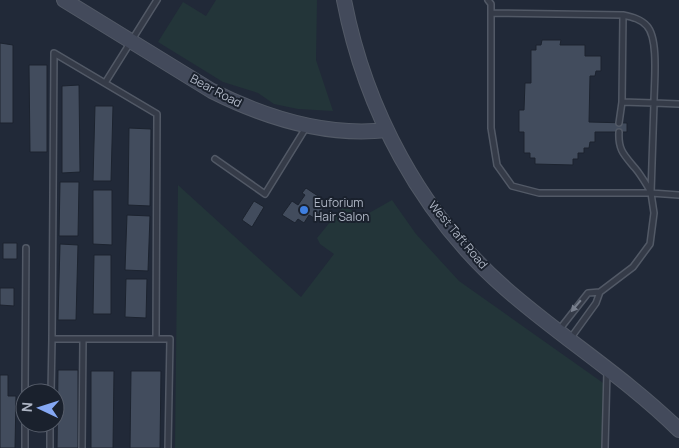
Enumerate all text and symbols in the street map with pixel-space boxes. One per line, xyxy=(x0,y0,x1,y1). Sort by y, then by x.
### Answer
street label: Bear Road xyxy=(187,70,245,111)
place label: Euforium Hair Salon xyxy=(314,194,370,225)
street label: West Taft Road xyxy=(425,197,492,272)
marker: Euforium Hair Salon xyxy=(298,204,310,216)
one-way arrow xyxy=(571,299,582,312)
north arrow xyxy=(15,383,65,433)
text: N xyxy=(17,401,36,413)

